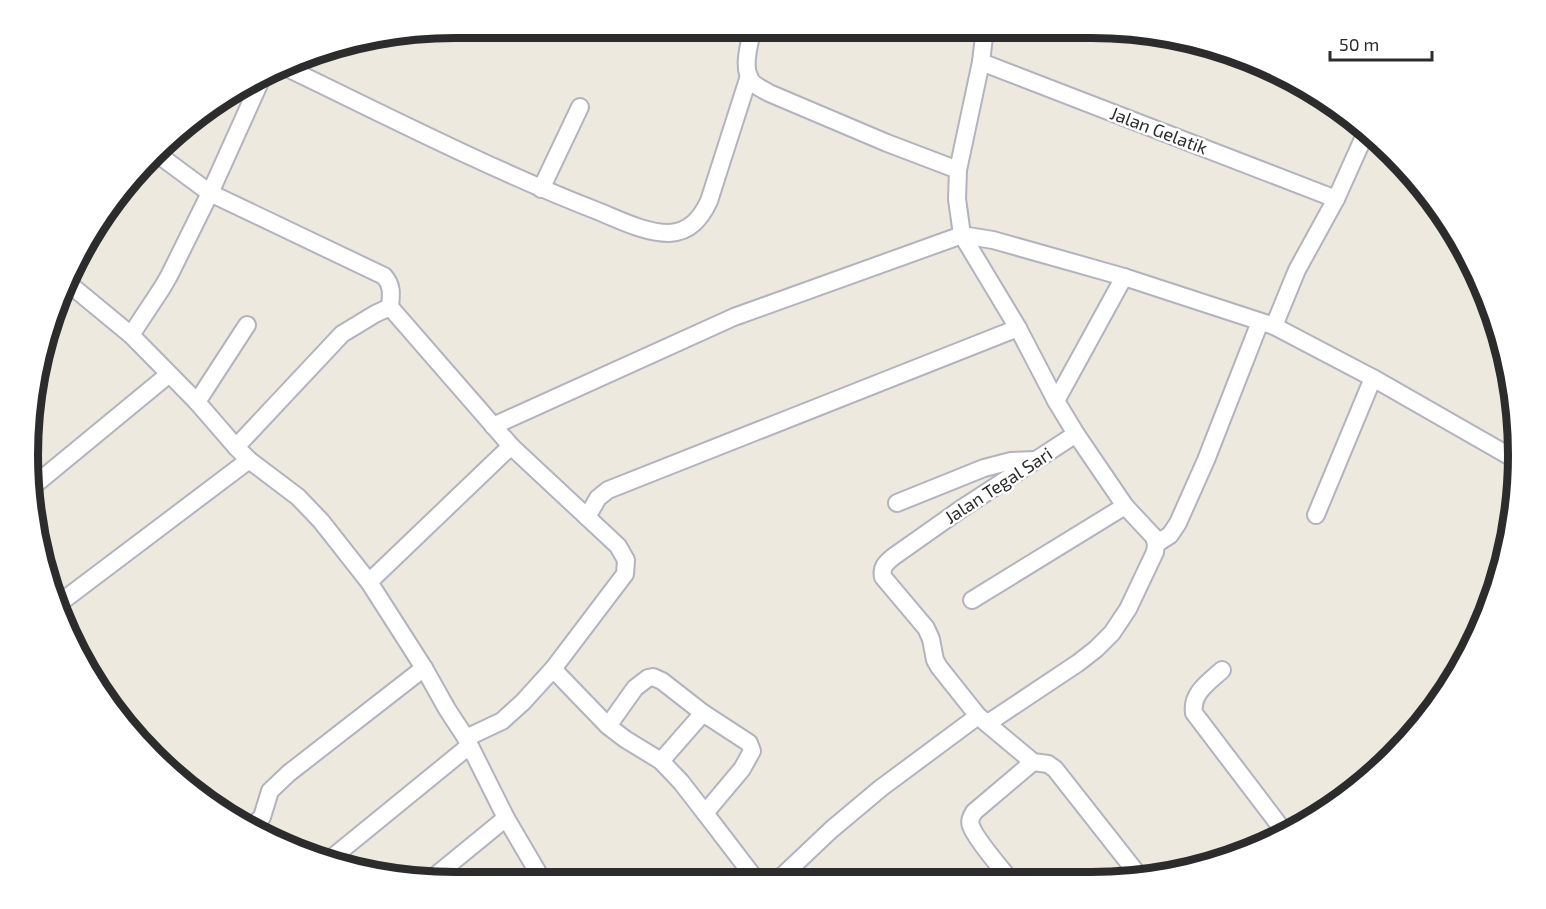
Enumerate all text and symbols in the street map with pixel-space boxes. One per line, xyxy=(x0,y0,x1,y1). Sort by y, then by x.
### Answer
scale bar xyxy=(1330,24,1432,62)
text: 50 m xyxy=(1339,33,1379,55)
street label: Jalan Gelatik xyxy=(1107,101,1211,159)
street label: Jalan Tegal Sari xyxy=(940,442,1056,528)

